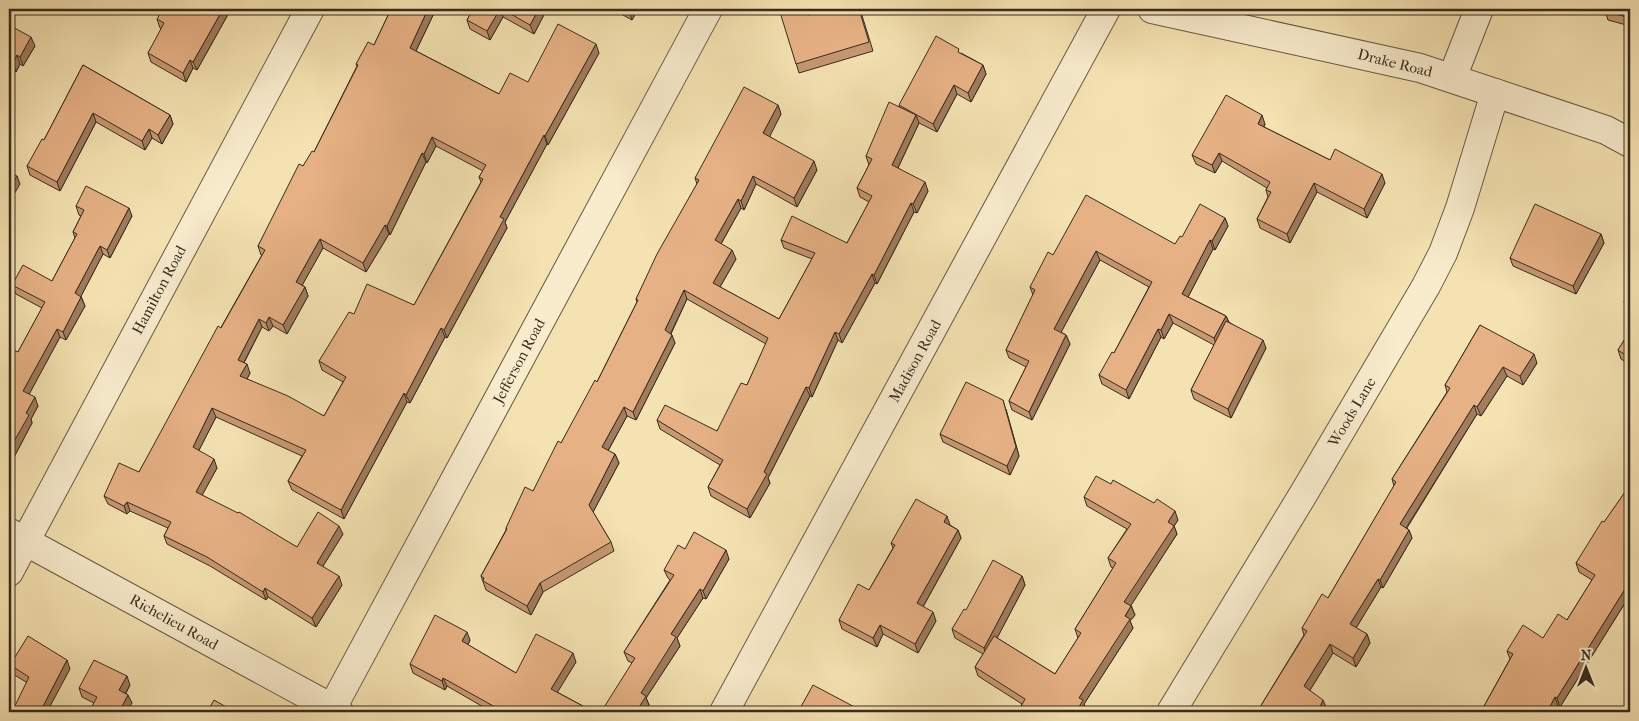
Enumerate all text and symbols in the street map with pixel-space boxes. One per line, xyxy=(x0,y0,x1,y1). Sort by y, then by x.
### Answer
street label: Drake Road xyxy=(1356,45,1435,81)
street label: Hamilton Road xyxy=(128,242,190,337)
street label: Jefferson Road xyxy=(489,315,549,407)
street label: Madison Road xyxy=(885,316,945,405)
street label: Woods Lane xyxy=(1324,373,1380,451)
street label: Richelieu Road xyxy=(127,590,222,654)
north arrow xyxy=(1562,644,1612,694)
text: N xyxy=(1581,647,1592,664)

